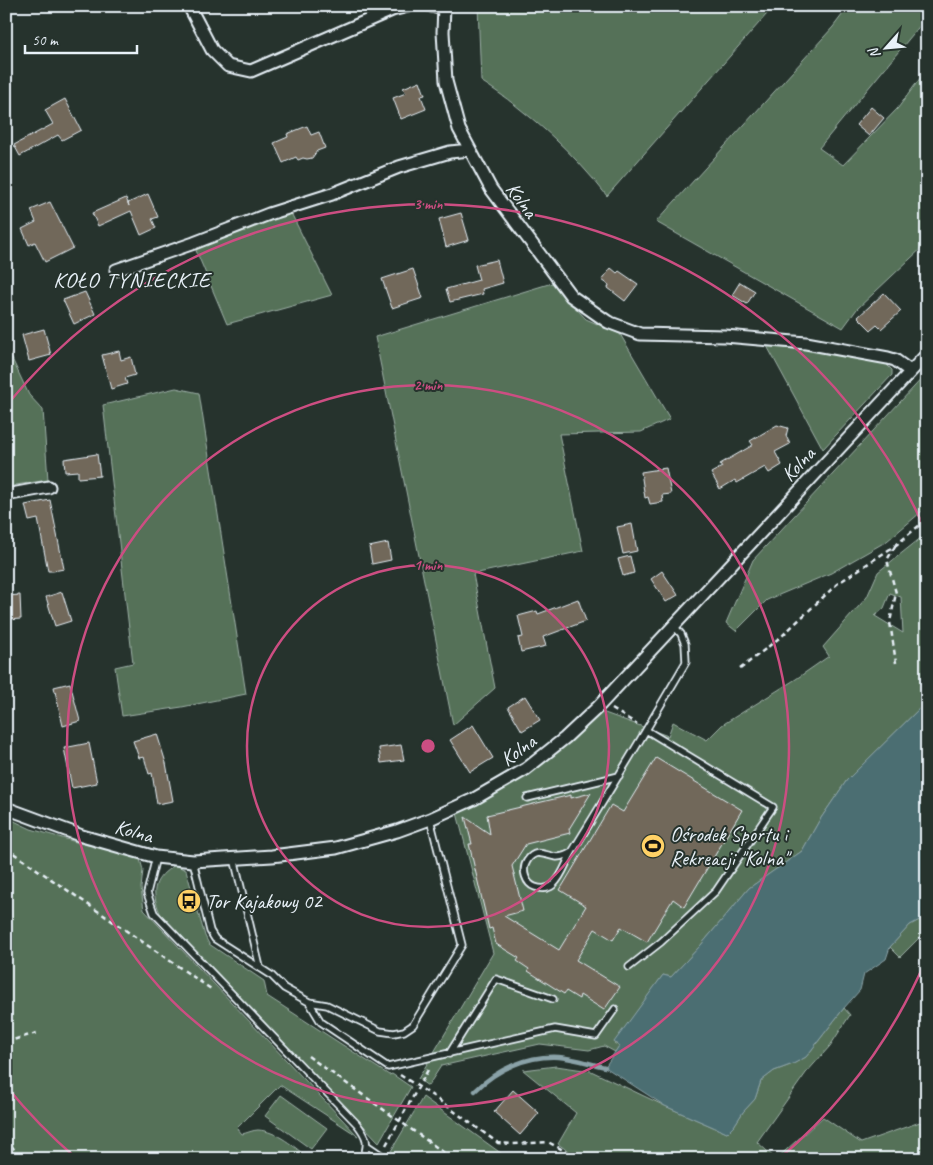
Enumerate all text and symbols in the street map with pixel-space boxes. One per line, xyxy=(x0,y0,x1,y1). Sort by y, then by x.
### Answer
scale bar xyxy=(25,22,138,54)
north arrow xyxy=(860,22,910,72)
text: 50 m xyxy=(32,31,59,50)
text: N xyxy=(864,44,884,61)
street label: Kolna xyxy=(500,177,545,224)
text: 3 min xyxy=(414,195,443,214)
district label: KOŁO TYNIECKIE xyxy=(53,266,213,294)
text: 2 min xyxy=(414,376,443,395)
street label: Kolna xyxy=(775,440,822,487)
text: 1 min xyxy=(414,556,443,575)
street label: Kolna xyxy=(495,727,542,772)
centre of rings xyxy=(419,737,437,755)
street label: Kolna xyxy=(112,813,157,849)
place label: Ośrodek Sportu i Rekreacji "Kolna" xyxy=(670,821,792,871)
sports icon: Ośrodek Sportu i Rekreacji "Kolna" xyxy=(640,833,666,859)
bus stop icon: Tor Kajakowy 02 xyxy=(176,888,202,914)
place label: Tor Kajakowy 02 xyxy=(206,888,323,914)

